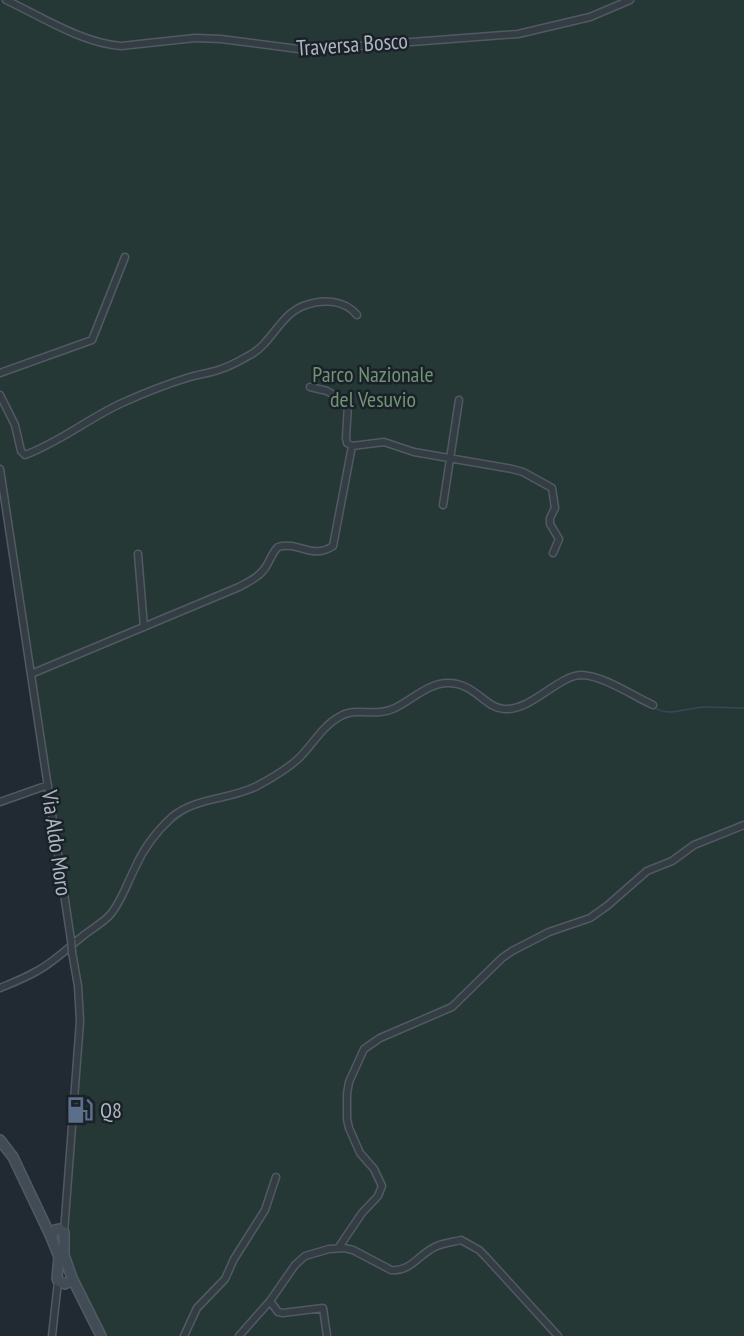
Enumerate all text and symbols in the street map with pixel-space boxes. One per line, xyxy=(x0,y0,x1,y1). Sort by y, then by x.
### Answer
street label: Traversa Bosco xyxy=(295,26,409,62)
park label: Parco Nazionale del Vesuvio xyxy=(312,360,434,413)
street label: Via Aldo Moro xyxy=(36,788,78,897)
fuel station icon: Q8 xyxy=(65,1095,95,1125)
place label: Q8 xyxy=(100,1096,122,1124)

